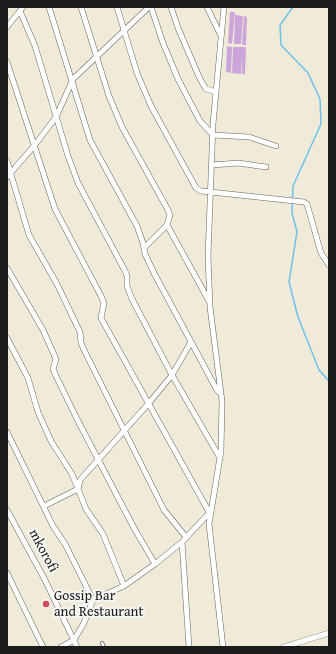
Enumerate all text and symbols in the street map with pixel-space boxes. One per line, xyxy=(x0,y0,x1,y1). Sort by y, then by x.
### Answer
street label: mkorofi xyxy=(25,527,61,575)
place label: Gossip Bar and Restaurant xyxy=(54,588,143,620)
marker: Gossip Bar and Restaurant xyxy=(41,599,51,609)

